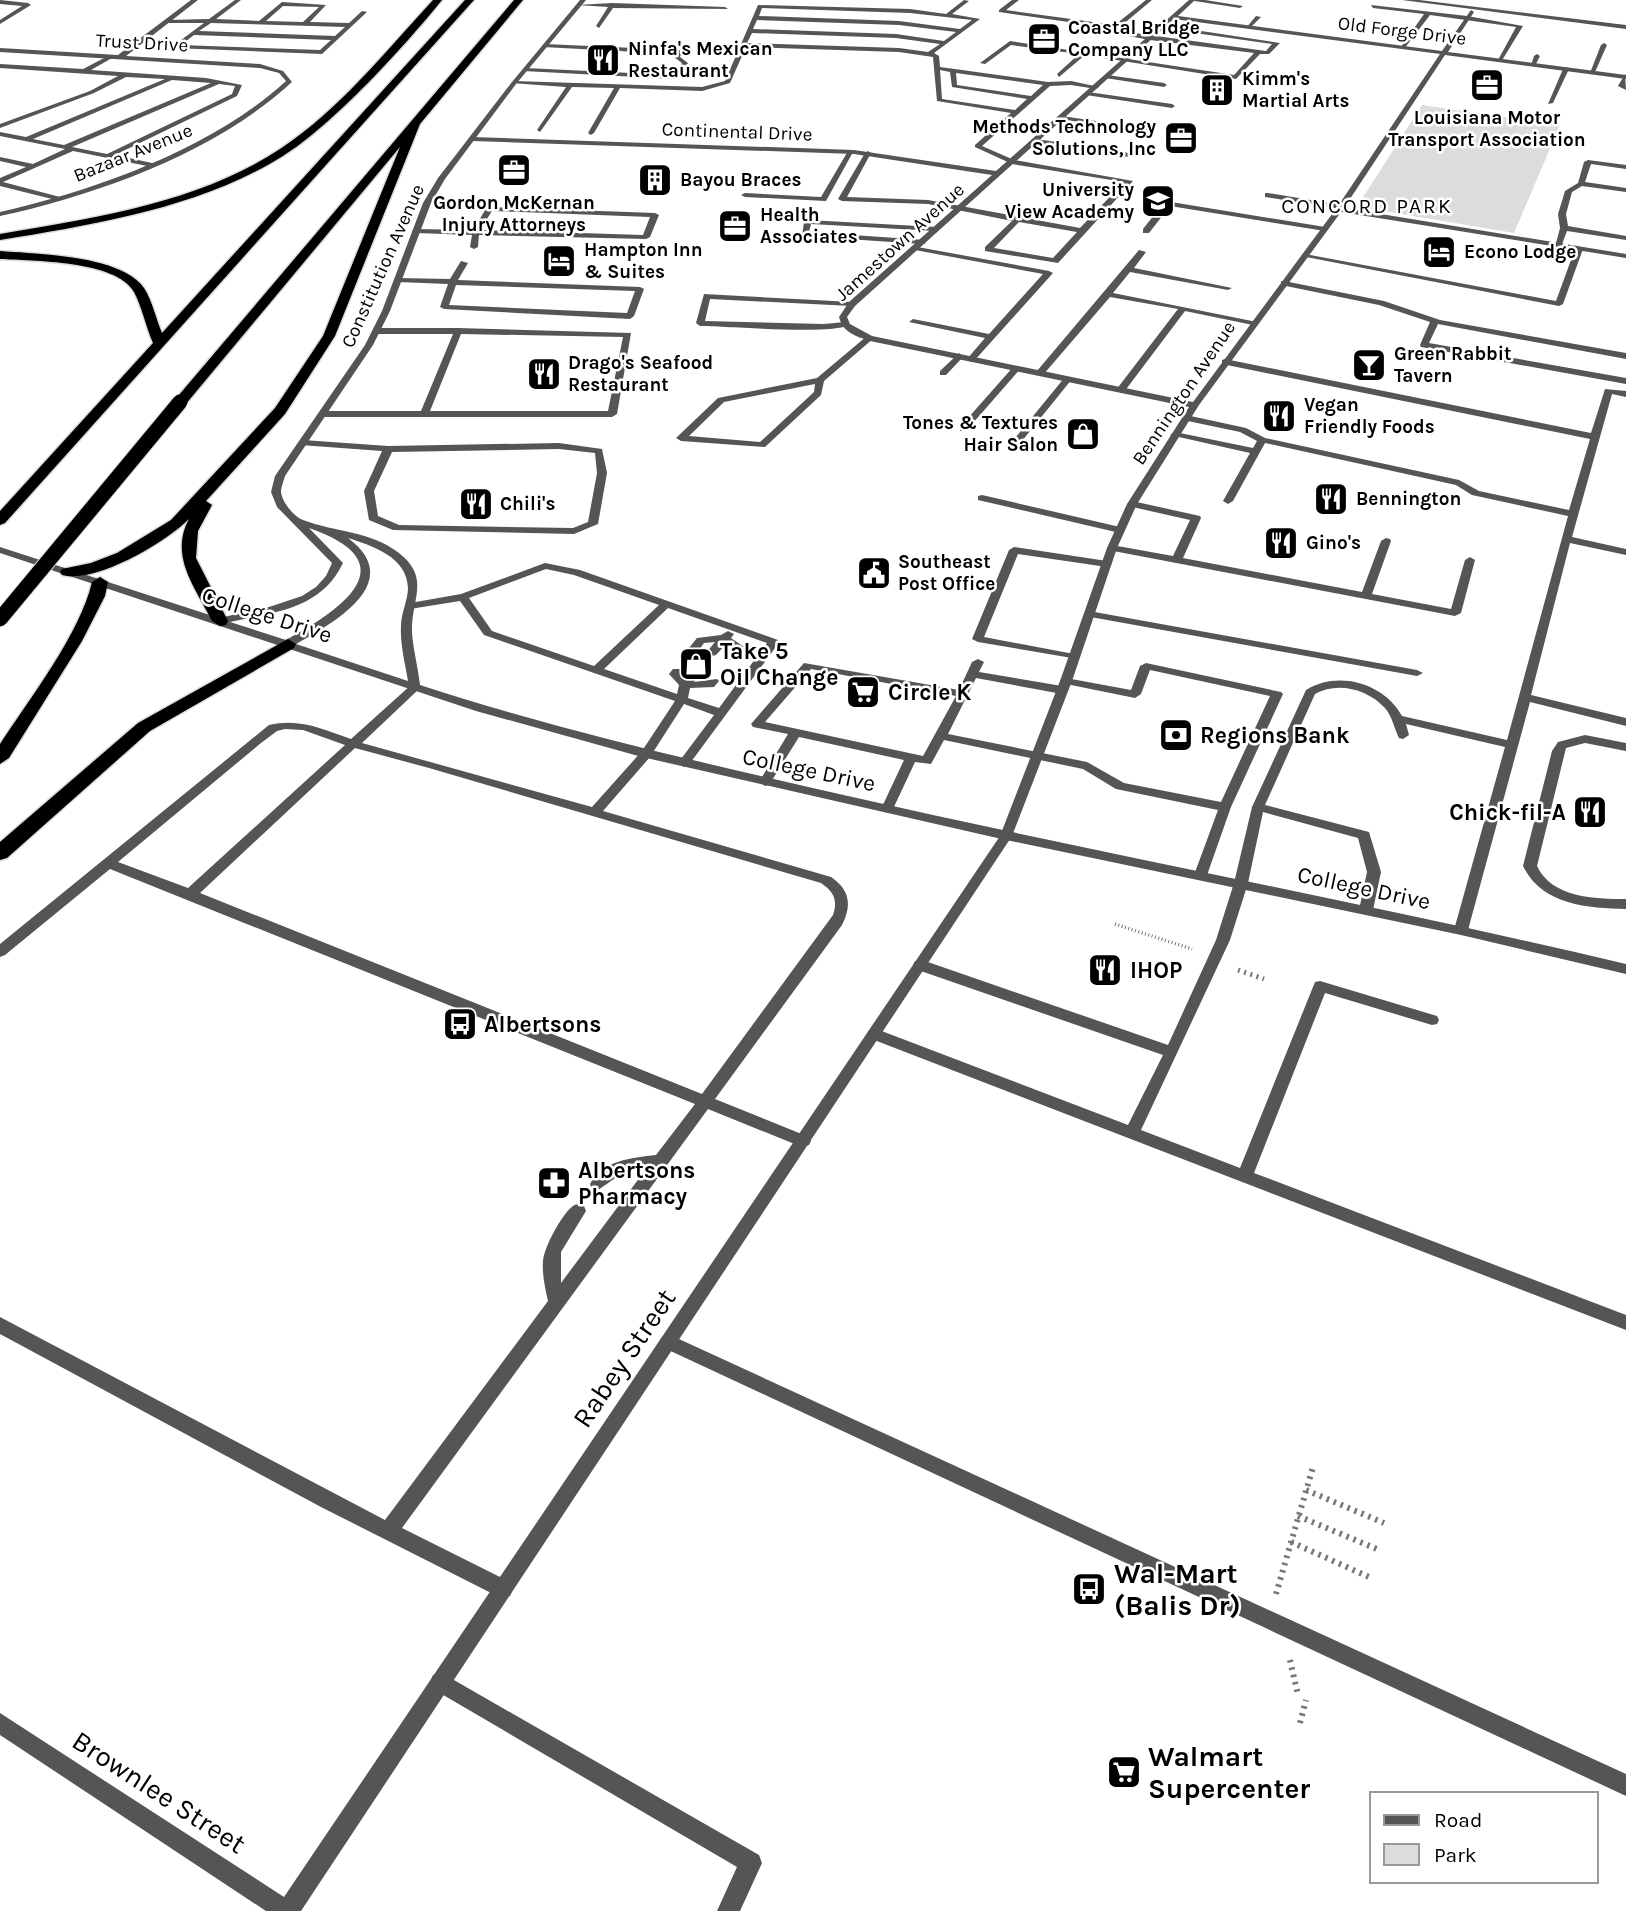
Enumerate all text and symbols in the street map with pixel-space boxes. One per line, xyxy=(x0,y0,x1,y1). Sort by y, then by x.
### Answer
street label: Old Forge Drive xyxy=(1337,12,1467,50)
place label: Coastal Bridge Company LLC xyxy=(1068,17,1200,61)
office icon: Coastal Bridge Company LLC xyxy=(1025,20,1063,58)
street label: Trust Drive xyxy=(95,30,189,56)
place label: Ninfa's Mexican Restaurant xyxy=(628,38,772,82)
restaurant icon: Ninfa's Mexican Restaurant xyxy=(584,41,622,79)
office icon: Louisiana Motor Transport Association xyxy=(1468,66,1506,104)
place label: Kimm's Martial Arts xyxy=(1242,68,1349,112)
building icon: Kimm's Martial Arts xyxy=(1198,71,1236,109)
place label: Louisiana Motor Transport Association xyxy=(1388,107,1586,151)
place label: Methods Technology Solutions, Inc xyxy=(972,116,1156,160)
street label: Continental Drive xyxy=(661,118,813,146)
street label: Bazaar Avenue xyxy=(70,119,196,187)
office icon: Methods Technology Solutions, Inc xyxy=(1162,119,1200,157)
office icon: Gordon McKernan Injury Attorneys xyxy=(495,151,533,189)
building icon: Bayou Braces xyxy=(636,161,674,199)
place label: Bayou Braces xyxy=(680,169,802,191)
street label: Jamestown Avenue xyxy=(831,178,969,306)
place label: University View Academy xyxy=(1005,179,1134,223)
street label: Constitution Avenue xyxy=(337,181,429,351)
school or university icon: University View Academy xyxy=(1139,182,1177,220)
place label: Gordon McKernan Injury Attorneys xyxy=(433,192,595,236)
district label: CONCORD PARK xyxy=(1281,194,1453,218)
place label: Health Associates xyxy=(760,204,858,248)
office icon: Health Associates xyxy=(716,207,754,245)
hotel icon: Econo Lodge xyxy=(1420,233,1458,271)
place label: Hampton Inn & Suites xyxy=(584,239,703,283)
place label: Econo Lodge xyxy=(1464,241,1576,263)
hotel icon: Hampton Inn & Suites xyxy=(540,242,578,280)
street label: Bennington Avenue xyxy=(1128,317,1240,469)
place label: Green Rabbit Tavern xyxy=(1394,343,1512,387)
bar icon: Green Rabbit Tavern xyxy=(1350,346,1388,384)
place label: Drago's Seafood Restaurant xyxy=(568,352,713,396)
restaurant icon: Drago's Seafood Restaurant xyxy=(525,355,563,393)
place label: Vegan Friendly Foods xyxy=(1304,394,1435,438)
restaurant icon: Vegan Friendly Foods xyxy=(1260,397,1298,435)
place label: Tones & Textures Hair Salon xyxy=(903,412,1058,456)
shop icon: Tones & Textures Hair Salon xyxy=(1064,415,1102,453)
restaurant icon: Bennington xyxy=(1312,480,1350,518)
restaurant icon: Chili's xyxy=(457,485,495,523)
place label: Bennington xyxy=(1356,488,1461,510)
place label: Chili's xyxy=(500,493,556,515)
restaurant icon: Gino's xyxy=(1262,524,1300,562)
place label: Gino's xyxy=(1306,532,1361,554)
place label: Southeast Post Office xyxy=(898,551,995,595)
public building icon: Southeast Post Office xyxy=(855,554,893,592)
street label: College Drive xyxy=(198,581,336,649)
place label: Take 5 Oil Change xyxy=(720,638,838,691)
shop icon: Take 5 Oil Change xyxy=(677,645,715,683)
supermarket icon: Circle K xyxy=(844,673,882,711)
place label: Circle K xyxy=(888,679,971,706)
bank icon: Regions Bank xyxy=(1157,716,1195,754)
place label: Regions Bank xyxy=(1200,722,1350,749)
street label: College Drive xyxy=(740,743,878,797)
restaurant icon: Chick-fil-A xyxy=(1571,793,1609,831)
place label: Chick-fil-A xyxy=(1449,799,1566,826)
street label: College Drive xyxy=(1295,861,1433,915)
restaurant icon: IHOP xyxy=(1086,951,1124,989)
place label: IHOP xyxy=(1130,957,1182,984)
bus stop icon: Albertsons xyxy=(441,1005,479,1043)
place label: Albertsons xyxy=(484,1011,601,1038)
place label: Albertsons Pharmacy xyxy=(578,1157,695,1210)
pharmacy icon: Albertsons Pharmacy xyxy=(535,1164,573,1202)
street label: Rabey Street xyxy=(566,1282,682,1434)
place label: Wal-Mart (Balis Dr) xyxy=(1114,1557,1241,1622)
bus stop icon: Wal-Mart (Balis Dr) xyxy=(1070,1570,1108,1608)
street label: Brownlee Street xyxy=(66,1724,252,1860)
place label: Walmart Supercenter xyxy=(1148,1740,1310,1805)
supermarket icon: Walmart Supercenter xyxy=(1105,1753,1143,1791)
legend xyxy=(1370,1792,1598,1883)
text: Road xyxy=(1434,1808,1482,1832)
text: Park xyxy=(1434,1843,1477,1867)

